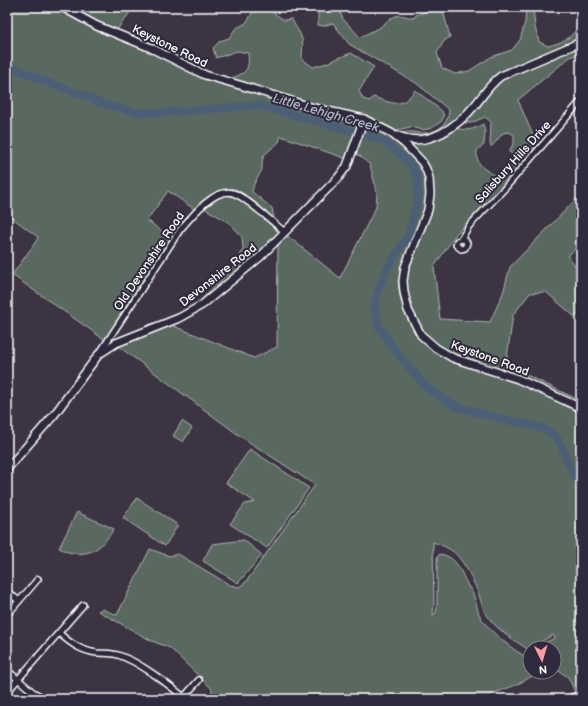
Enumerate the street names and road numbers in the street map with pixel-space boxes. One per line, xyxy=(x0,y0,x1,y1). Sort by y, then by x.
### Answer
street label: Keystone Road xyxy=(130,22,210,71)
street label: Salisbury Hills Drive xyxy=(472,118,554,207)
street label: Old Devonshire Road xyxy=(111,209,188,313)
street label: Devonshire Road xyxy=(177,241,260,310)
street label: Keystone Road xyxy=(449,337,531,380)

